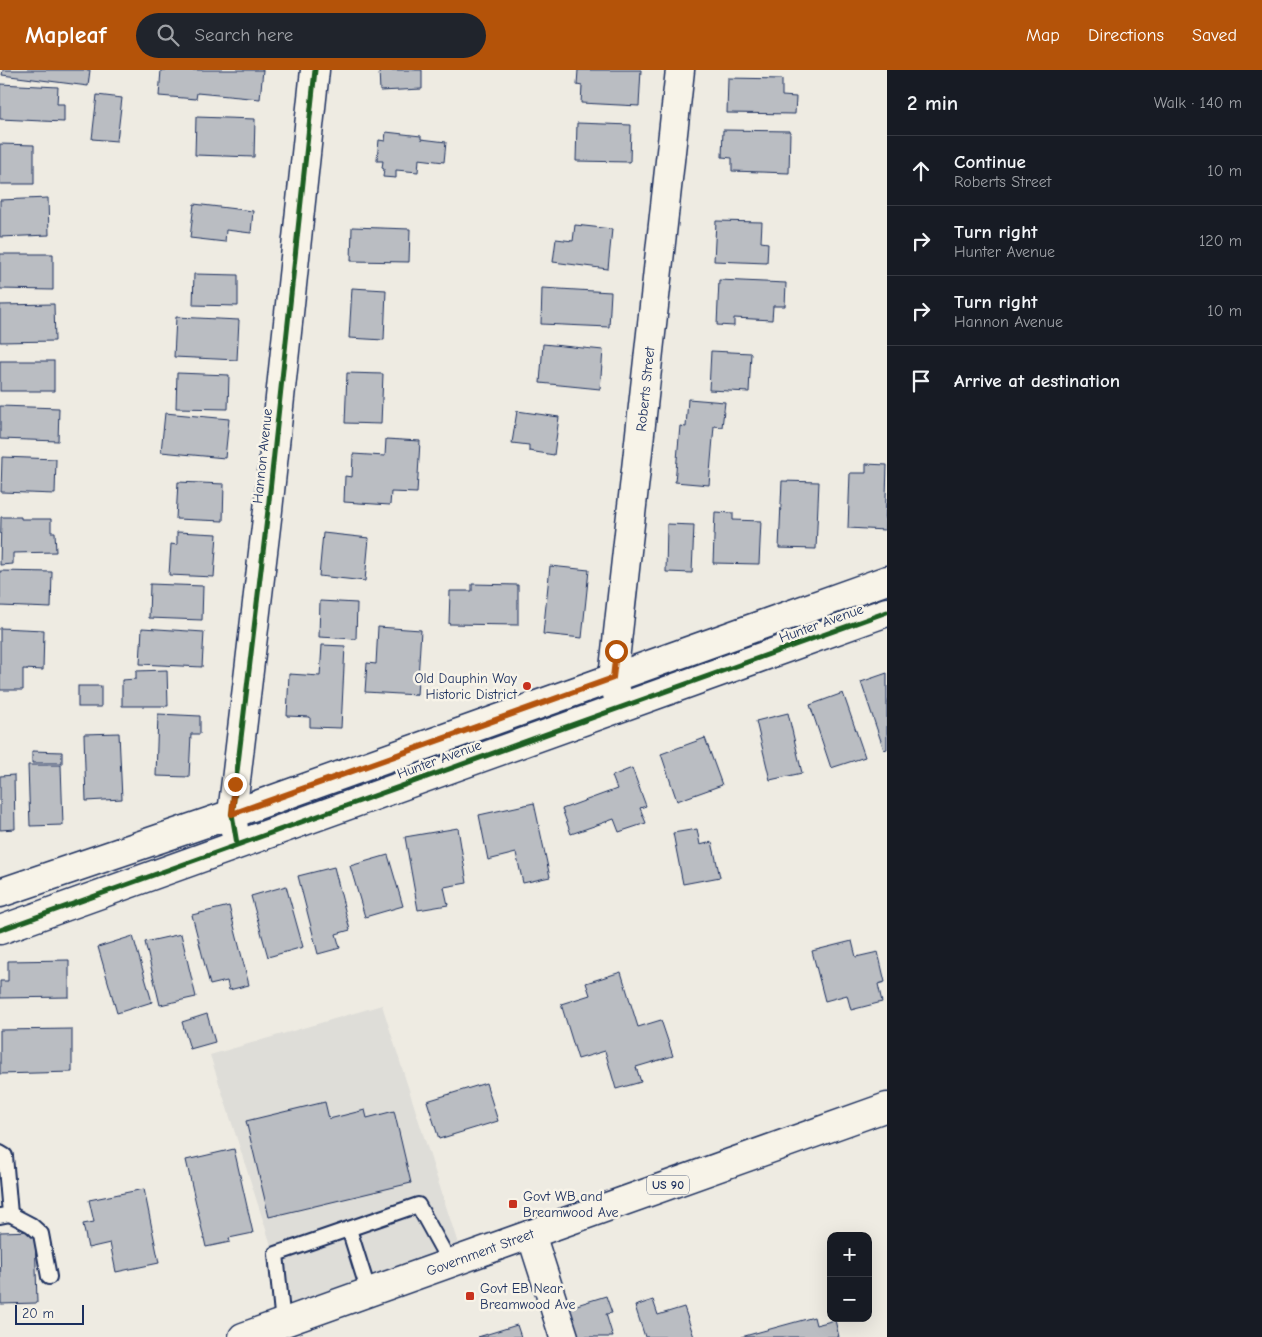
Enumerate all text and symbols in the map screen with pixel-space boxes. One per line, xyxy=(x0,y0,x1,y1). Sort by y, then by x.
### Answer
search box xyxy=(136,13,486,58)
text: Mapleaf xyxy=(25,21,106,49)
icon: search xyxy=(154,21,182,49)
text: Search here xyxy=(194,24,293,46)
text: Map xyxy=(1026,25,1060,46)
text: Directions xyxy=(1088,25,1164,46)
text: Saved xyxy=(1192,25,1237,46)
text: 2 min xyxy=(907,91,958,115)
text: Walk · 140 m xyxy=(1154,94,1242,112)
text: Continue xyxy=(954,151,1026,173)
icon: ahead xyxy=(907,157,935,185)
text: 10 m xyxy=(1207,162,1242,180)
text: Roberts Street xyxy=(954,173,1051,191)
text: Turn right xyxy=(954,221,1038,243)
icon: right xyxy=(907,227,935,255)
text: 120 m xyxy=(1199,232,1242,250)
text: Hunter Avenue xyxy=(954,243,1055,261)
text: Turn right xyxy=(954,291,1038,313)
icon: right xyxy=(907,297,935,325)
text: 10 m xyxy=(1207,302,1242,320)
text: Hannon Avenue xyxy=(954,313,1063,331)
street label: Roberts Street xyxy=(633,345,659,432)
icon: arrive xyxy=(907,367,935,395)
text: Arrive at destination xyxy=(954,370,1120,392)
street label: Hannon Avenue xyxy=(249,408,276,504)
street label: Hunter Avenue xyxy=(777,600,866,647)
route start xyxy=(605,640,628,663)
place label: Old Dauphin Way Historic District xyxy=(414,670,518,703)
marker: Old Dauphin Way Historic District xyxy=(521,680,533,692)
street label: Hunter Avenue xyxy=(395,736,484,783)
route end xyxy=(224,773,247,796)
road number: US 90 xyxy=(647,1176,689,1194)
place label: Govt WB and Breamwood Ave xyxy=(523,1188,619,1221)
marker: Govt WB and Breamwood Ave xyxy=(507,1198,519,1210)
street label: Government Street xyxy=(424,1225,537,1280)
map controls xyxy=(827,1232,872,1322)
button: + xyxy=(827,1232,872,1277)
button: − xyxy=(827,1277,872,1322)
place label: Govt EB Near Breamwood Ave xyxy=(480,1280,576,1313)
marker: Govt EB Near Breamwood Ave xyxy=(464,1290,476,1302)
scale bar xyxy=(15,1302,84,1325)
text: 20 m xyxy=(22,1305,54,1322)

